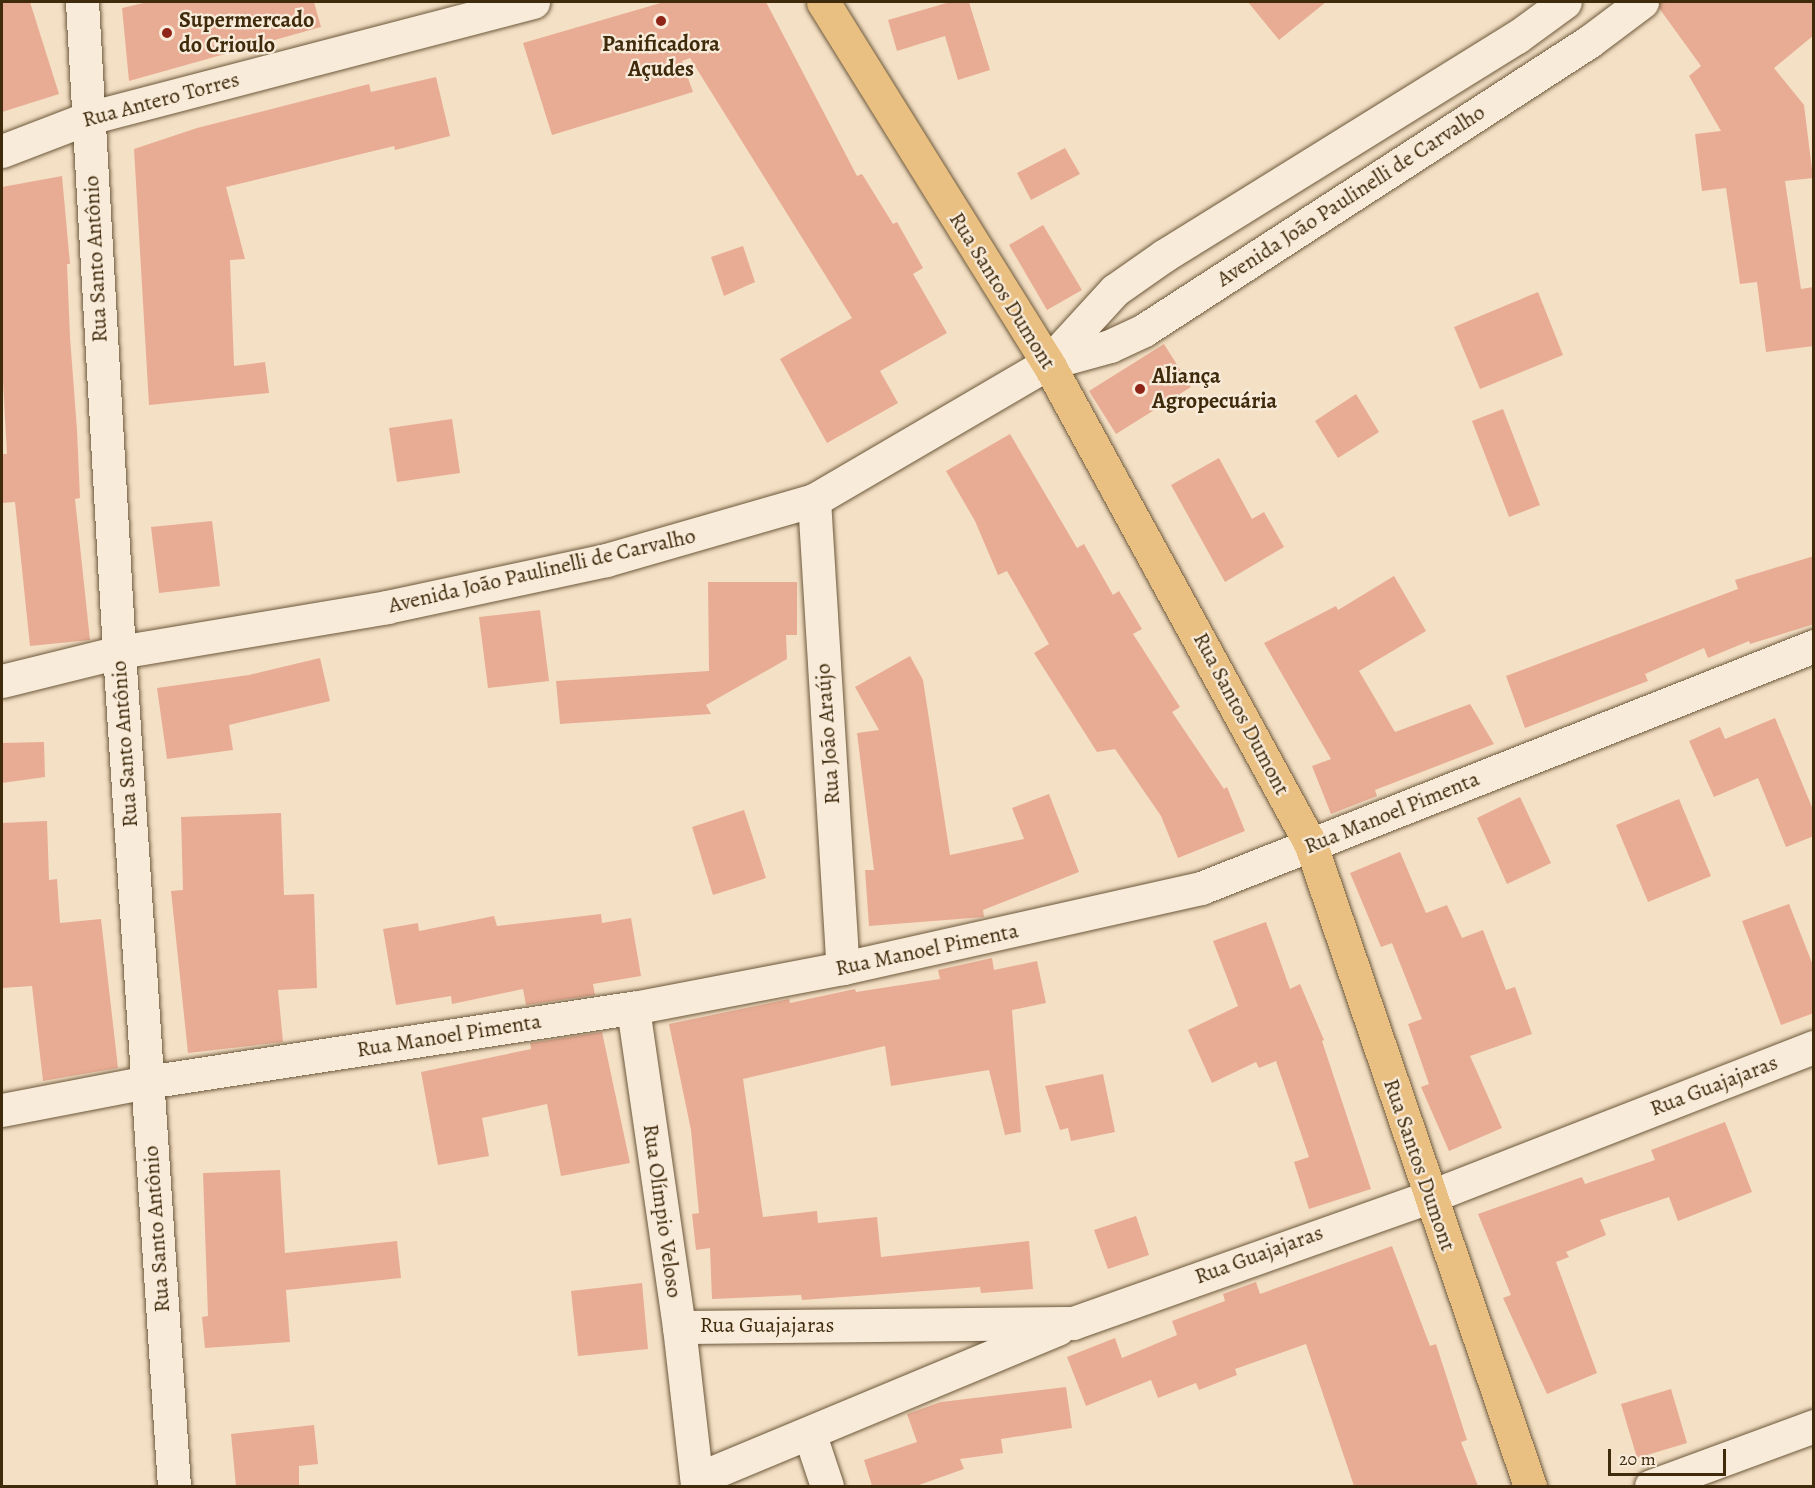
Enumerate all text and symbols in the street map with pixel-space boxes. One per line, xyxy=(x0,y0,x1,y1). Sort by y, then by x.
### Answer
place label: Supermercado do Crioulo xyxy=(179,7,314,58)
marker: Panificadora Açudes xyxy=(654,14,668,28)
marker: Supermercado do Crioulo xyxy=(160,26,174,40)
place label: Panificadora Açudes xyxy=(602,31,720,82)
street label: Rua Antero Torres xyxy=(80,66,242,134)
street label: Avenida João Paulinelli de Carvalho xyxy=(1212,99,1490,293)
street label: Rua Santo Antônio xyxy=(78,175,114,343)
street label: Rua Santos Dumont xyxy=(943,208,1061,374)
place label: Aliança Agropecuária xyxy=(1152,363,1277,414)
marker: Aliança Agropecuária xyxy=(1133,382,1147,396)
street label: Avenida João Paulinelli de Carvalho xyxy=(386,523,698,619)
street label: Rua Santos Dumont xyxy=(1187,628,1295,800)
street label: Rua Santo Antônio xyxy=(106,660,144,828)
street label: Rua João Araújo xyxy=(810,663,846,805)
street label: Rua Manoel Pimenta xyxy=(1301,766,1483,860)
street label: Rua Manoel Pimenta xyxy=(833,918,1021,982)
street label: Rua Manoel Pimenta xyxy=(355,1008,543,1064)
street label: Rua Guajajaras xyxy=(1646,1050,1782,1122)
street label: Rua Santos Dumont xyxy=(1377,1076,1461,1254)
street label: Rua Olímpio Veloso xyxy=(637,1122,687,1300)
street label: Rua Santo Antônio xyxy=(138,1145,176,1313)
street label: Rua Guajajaras xyxy=(1191,1220,1327,1290)
street label: Rua Guajajaras xyxy=(700,1313,834,1339)
scale bar xyxy=(1611,1437,1730,1475)
text: 20 m xyxy=(1619,1447,1656,1471)

